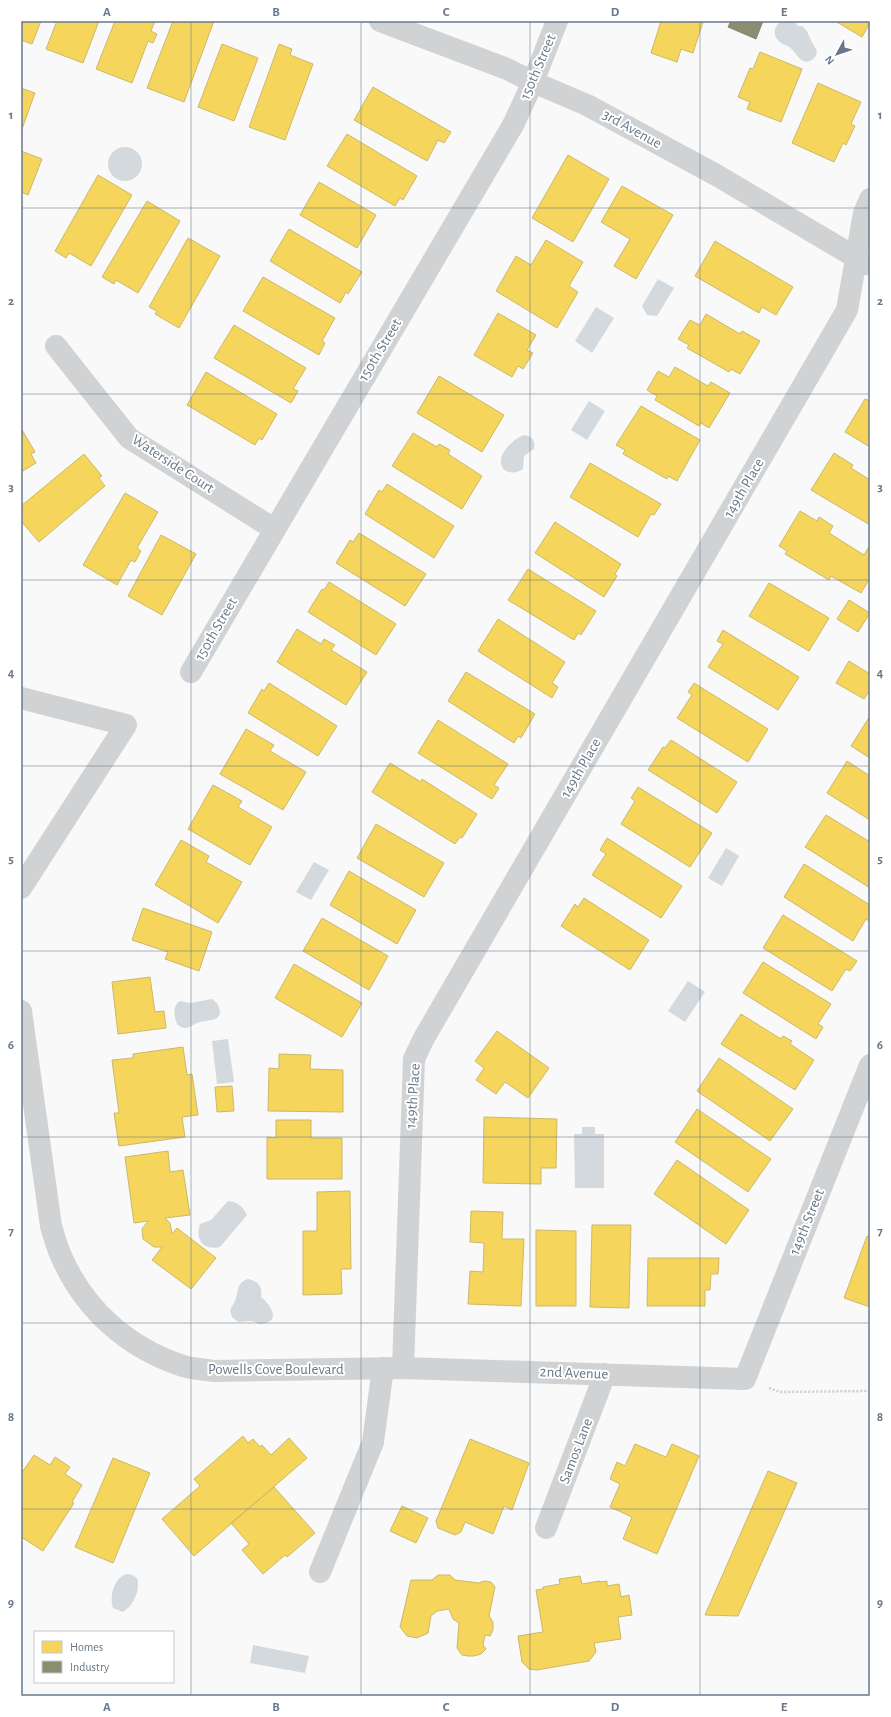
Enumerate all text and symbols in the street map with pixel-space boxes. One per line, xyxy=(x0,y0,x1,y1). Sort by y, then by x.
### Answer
text: A xyxy=(103,6,111,19)
text: B xyxy=(272,6,280,19)
text: C xyxy=(443,6,450,19)
text: D xyxy=(611,6,620,19)
text: E xyxy=(781,6,788,19)
street label: 150th Street xyxy=(517,32,559,102)
north arrow xyxy=(817,34,857,74)
text: N xyxy=(823,54,836,67)
street label: 3rd Avenue xyxy=(600,107,664,151)
text: 1 xyxy=(9,109,13,122)
text: 1 xyxy=(878,109,882,122)
text: 2 xyxy=(8,295,14,308)
text: 2 xyxy=(877,295,883,308)
street label: 150th Street xyxy=(356,316,404,384)
street label: Waterside Court xyxy=(129,432,217,496)
street label: 149th Place xyxy=(721,456,767,520)
text: 3 xyxy=(8,481,14,494)
text: 3 xyxy=(877,481,883,494)
street label: 150th Street xyxy=(192,595,240,663)
text: 4 xyxy=(8,667,15,680)
text: 4 xyxy=(877,667,884,680)
street label: 149th Place xyxy=(558,736,604,800)
text: 5 xyxy=(8,853,14,866)
text: 5 xyxy=(877,853,883,866)
text: 6 xyxy=(8,1039,14,1052)
text: 6 xyxy=(877,1039,883,1052)
street label: 149th Place xyxy=(403,1063,423,1129)
street label: 149th Street xyxy=(787,1187,827,1257)
text: 7 xyxy=(8,1225,14,1238)
text: 7 xyxy=(877,1225,883,1238)
street label: Powells Cove Boulevard xyxy=(208,1362,344,1377)
street label: 2nd Avenue xyxy=(539,1364,609,1382)
text: 8 xyxy=(8,1411,14,1424)
text: 8 xyxy=(877,1411,883,1424)
street label: Samos Lane xyxy=(557,1416,595,1486)
text: 9 xyxy=(8,1597,14,1610)
text: 9 xyxy=(877,1597,883,1610)
legend xyxy=(34,1631,174,1683)
text: Homes xyxy=(70,1641,103,1653)
text: Industry xyxy=(70,1661,109,1674)
text: A xyxy=(103,1701,111,1714)
text: B xyxy=(272,1701,280,1714)
text: C xyxy=(443,1701,450,1714)
text: D xyxy=(611,1701,620,1714)
text: E xyxy=(781,1701,788,1714)

